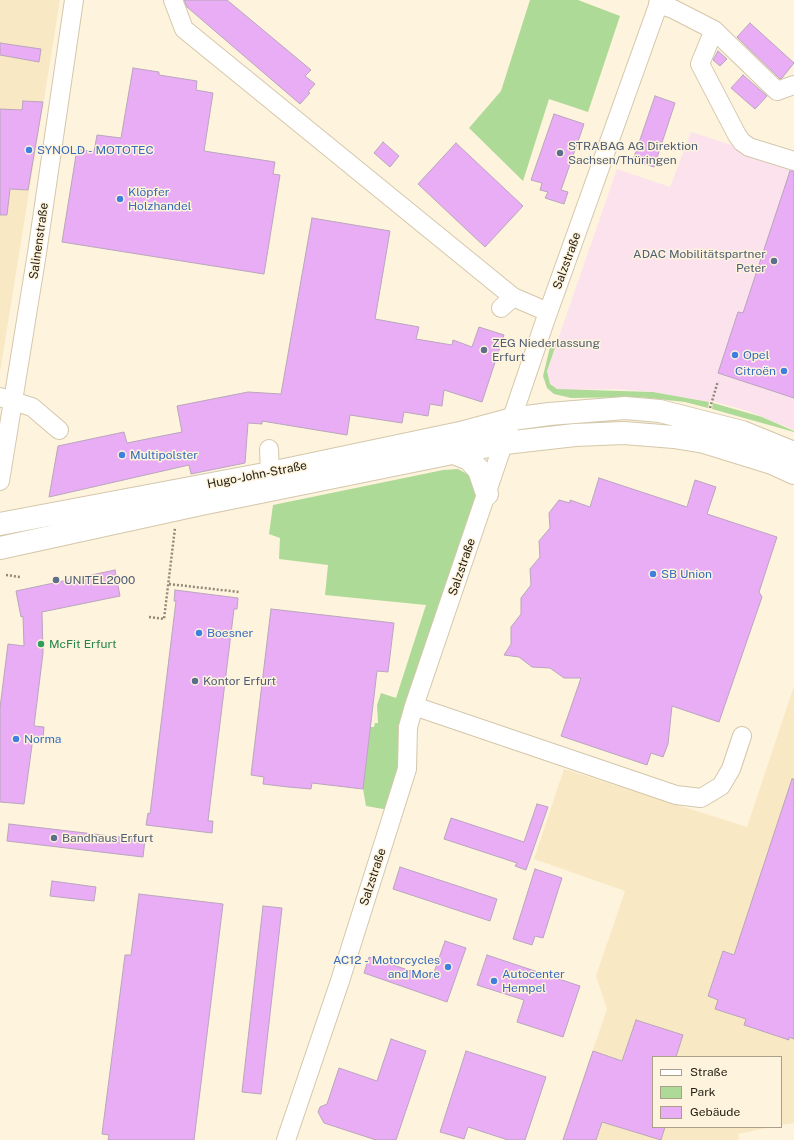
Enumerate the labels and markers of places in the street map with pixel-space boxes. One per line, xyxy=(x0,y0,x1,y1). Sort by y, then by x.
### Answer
place label: STRABAG AG Direktion Sachsen/Thüringen xyxy=(568,139,698,167)
place label: SYNOLD - MOTOTEC xyxy=(37,143,154,157)
marker: SYNOLD - MOTOTEC xyxy=(24,145,34,155)
marker: STRABAG AG Direktion Sachsen/Thüringen xyxy=(555,148,565,158)
place label: Klöpfer Holzhandel xyxy=(128,185,191,213)
marker: Klöpfer Holzhandel xyxy=(115,194,125,204)
place label: ADAC Mobilitätspartner Peter xyxy=(633,247,766,275)
marker: ADAC Mobilitätspartner Peter xyxy=(769,256,779,266)
place label: ZEG Niederlassung Erfurt xyxy=(492,336,600,364)
marker: ZEG Niederlassung Erfurt xyxy=(479,345,489,355)
place label: Opel xyxy=(743,348,769,362)
marker: Opel xyxy=(730,350,740,360)
place label: Citroën xyxy=(735,364,776,378)
marker: Citroën xyxy=(779,366,789,376)
place label: Multipolster xyxy=(130,448,198,462)
marker: Multipolster xyxy=(117,450,127,460)
place label: SB Union xyxy=(661,567,712,581)
marker: SB Union xyxy=(648,569,658,579)
place label: UNITEL2000 xyxy=(64,573,135,587)
marker: UNITEL2000 xyxy=(51,575,61,585)
place label: Boesner xyxy=(207,626,253,640)
marker: Boesner xyxy=(194,628,204,638)
place label: McFit Erfurt xyxy=(49,637,117,651)
marker: McFit Erfurt xyxy=(36,639,46,649)
place label: Kontor Erfurt xyxy=(203,674,276,688)
marker: Kontor Erfurt xyxy=(190,676,200,686)
place label: Norma xyxy=(24,732,61,746)
marker: Norma xyxy=(11,734,21,744)
place label: Bandhaus Erfurt xyxy=(62,831,153,845)
marker: Bandhaus Erfurt xyxy=(49,833,59,843)
place label: AC12 - Motorcycles and More xyxy=(333,953,440,981)
marker: AC12 - Motorcycles and More xyxy=(443,962,453,972)
place label: Autocenter Hempel xyxy=(502,967,565,995)
marker: Autocenter Hempel xyxy=(489,976,499,986)

